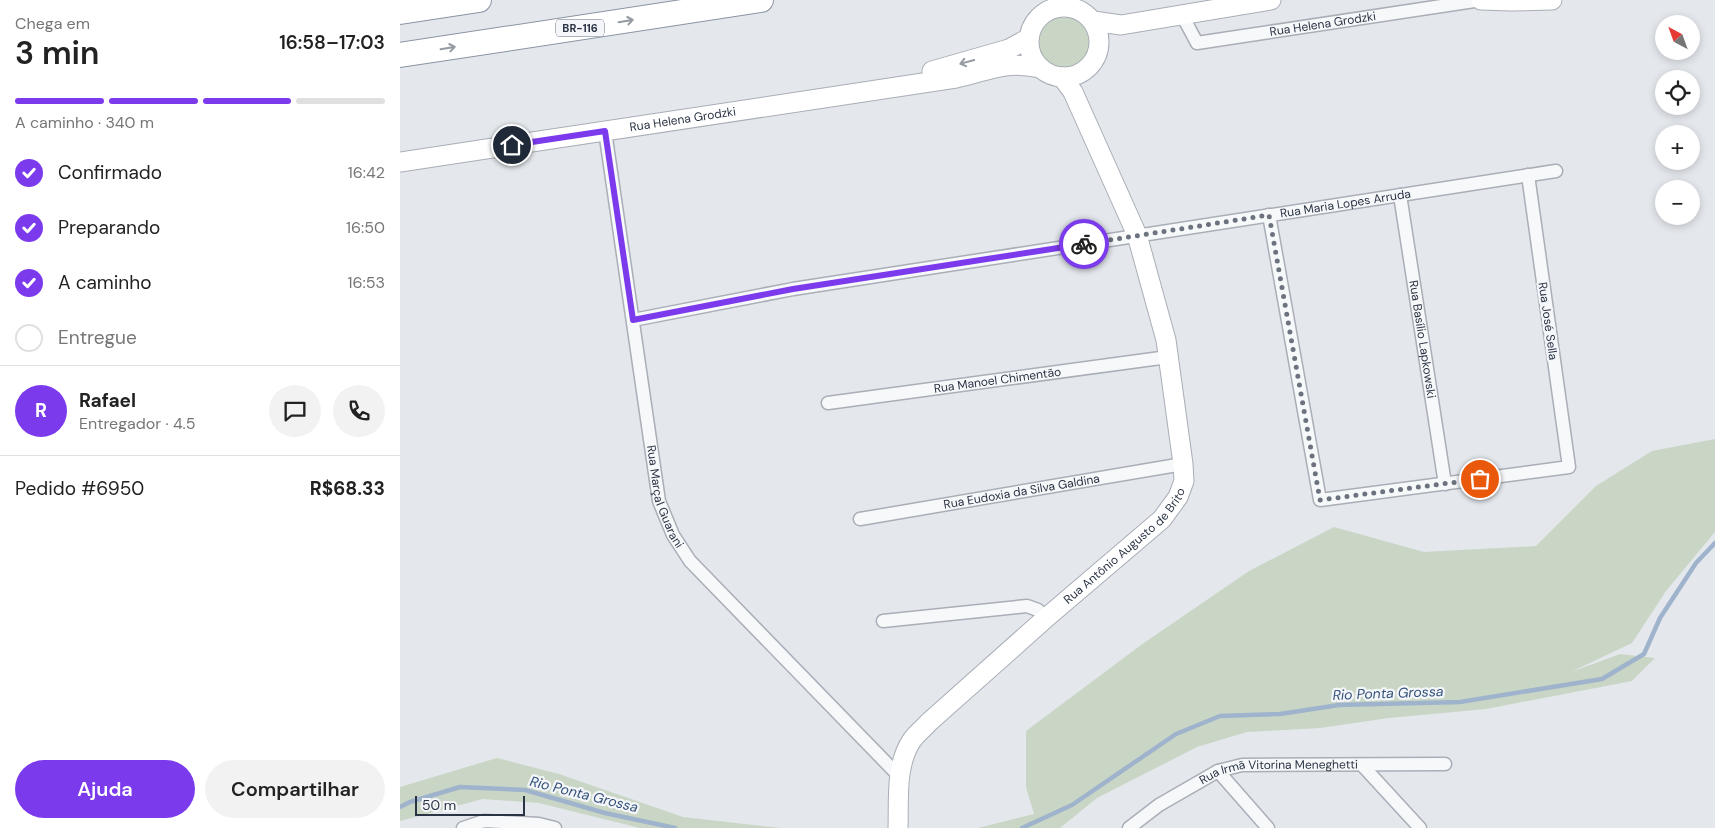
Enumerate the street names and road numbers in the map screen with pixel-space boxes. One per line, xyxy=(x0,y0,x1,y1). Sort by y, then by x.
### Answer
street label: Rua Helena Grodzki xyxy=(1269,8,1377,40)
road number: BR-116 xyxy=(556,19,604,36)
street label: Rua Helena Grodzki xyxy=(629,103,737,135)
street label: Rua Maria Lopes Arruda xyxy=(1279,186,1412,222)
street label: Rua Basílio Lapkowski xyxy=(1405,279,1440,399)
street label: Rua José Sella xyxy=(1535,281,1561,361)
street label: Rua Manoel Chimentão xyxy=(933,364,1062,397)
street label: Rua Marçal Guarani xyxy=(643,444,687,551)
street label: Rua Eudoxia da Silva Galdina xyxy=(942,470,1101,513)
street label: Rua Antônio Augusto de Brito xyxy=(1060,486,1189,607)
street label: Rua Irmã Vitorina Meneghetti xyxy=(1196,756,1358,788)

